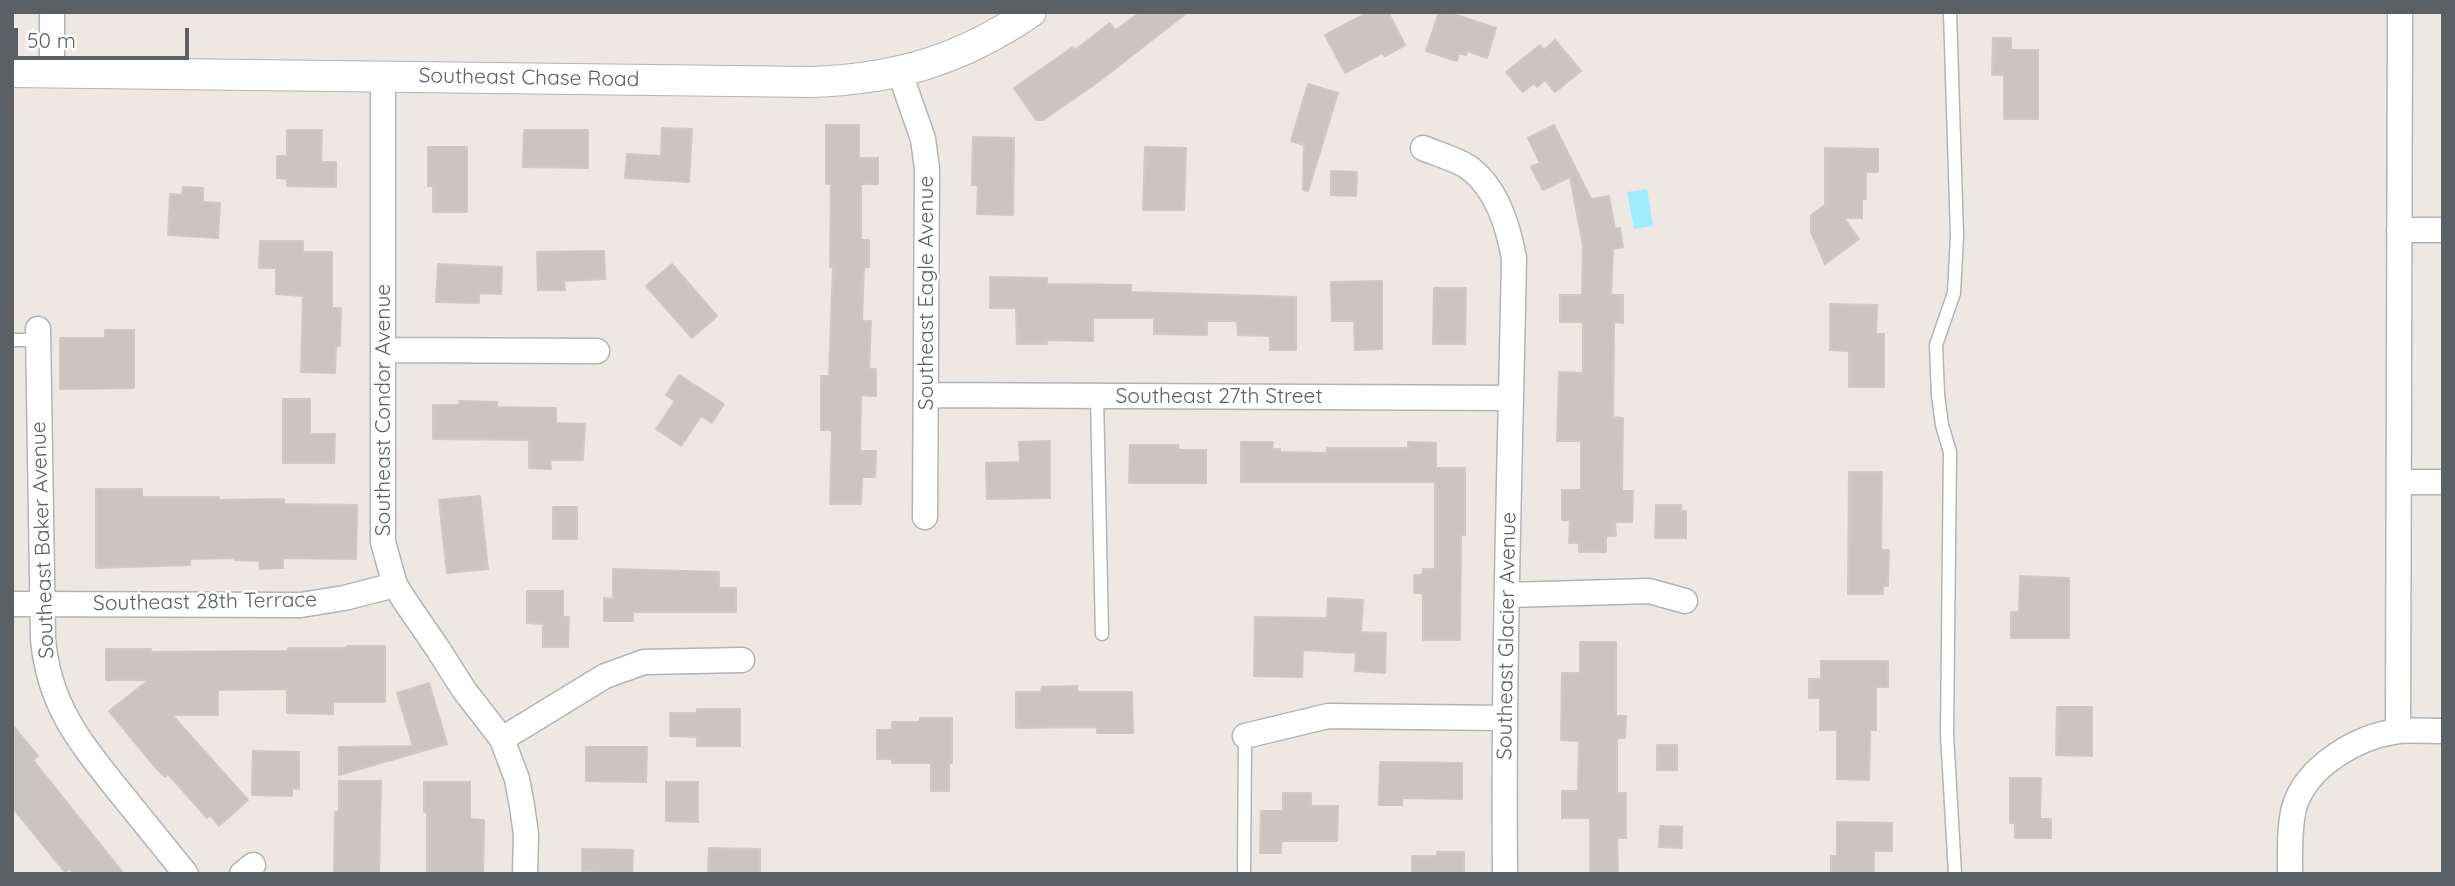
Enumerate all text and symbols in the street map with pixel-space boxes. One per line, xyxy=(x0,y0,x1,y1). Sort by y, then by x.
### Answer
scale bar xyxy=(18,14,192,58)
text: 50 m xyxy=(27,27,76,53)
street label: Southeast Chase Road xyxy=(418,63,640,93)
street label: Southeast Eagle Avenue xyxy=(914,176,940,410)
street label: Southeast Condor Avenue xyxy=(371,284,397,536)
street label: Southeast 27th Street xyxy=(1115,384,1323,410)
street label: Southeast Baker Avenue xyxy=(26,421,60,659)
street label: Southeast Glacier Avenue xyxy=(1492,512,1522,760)
street label: Southeast 28th Terrace xyxy=(93,587,317,617)

